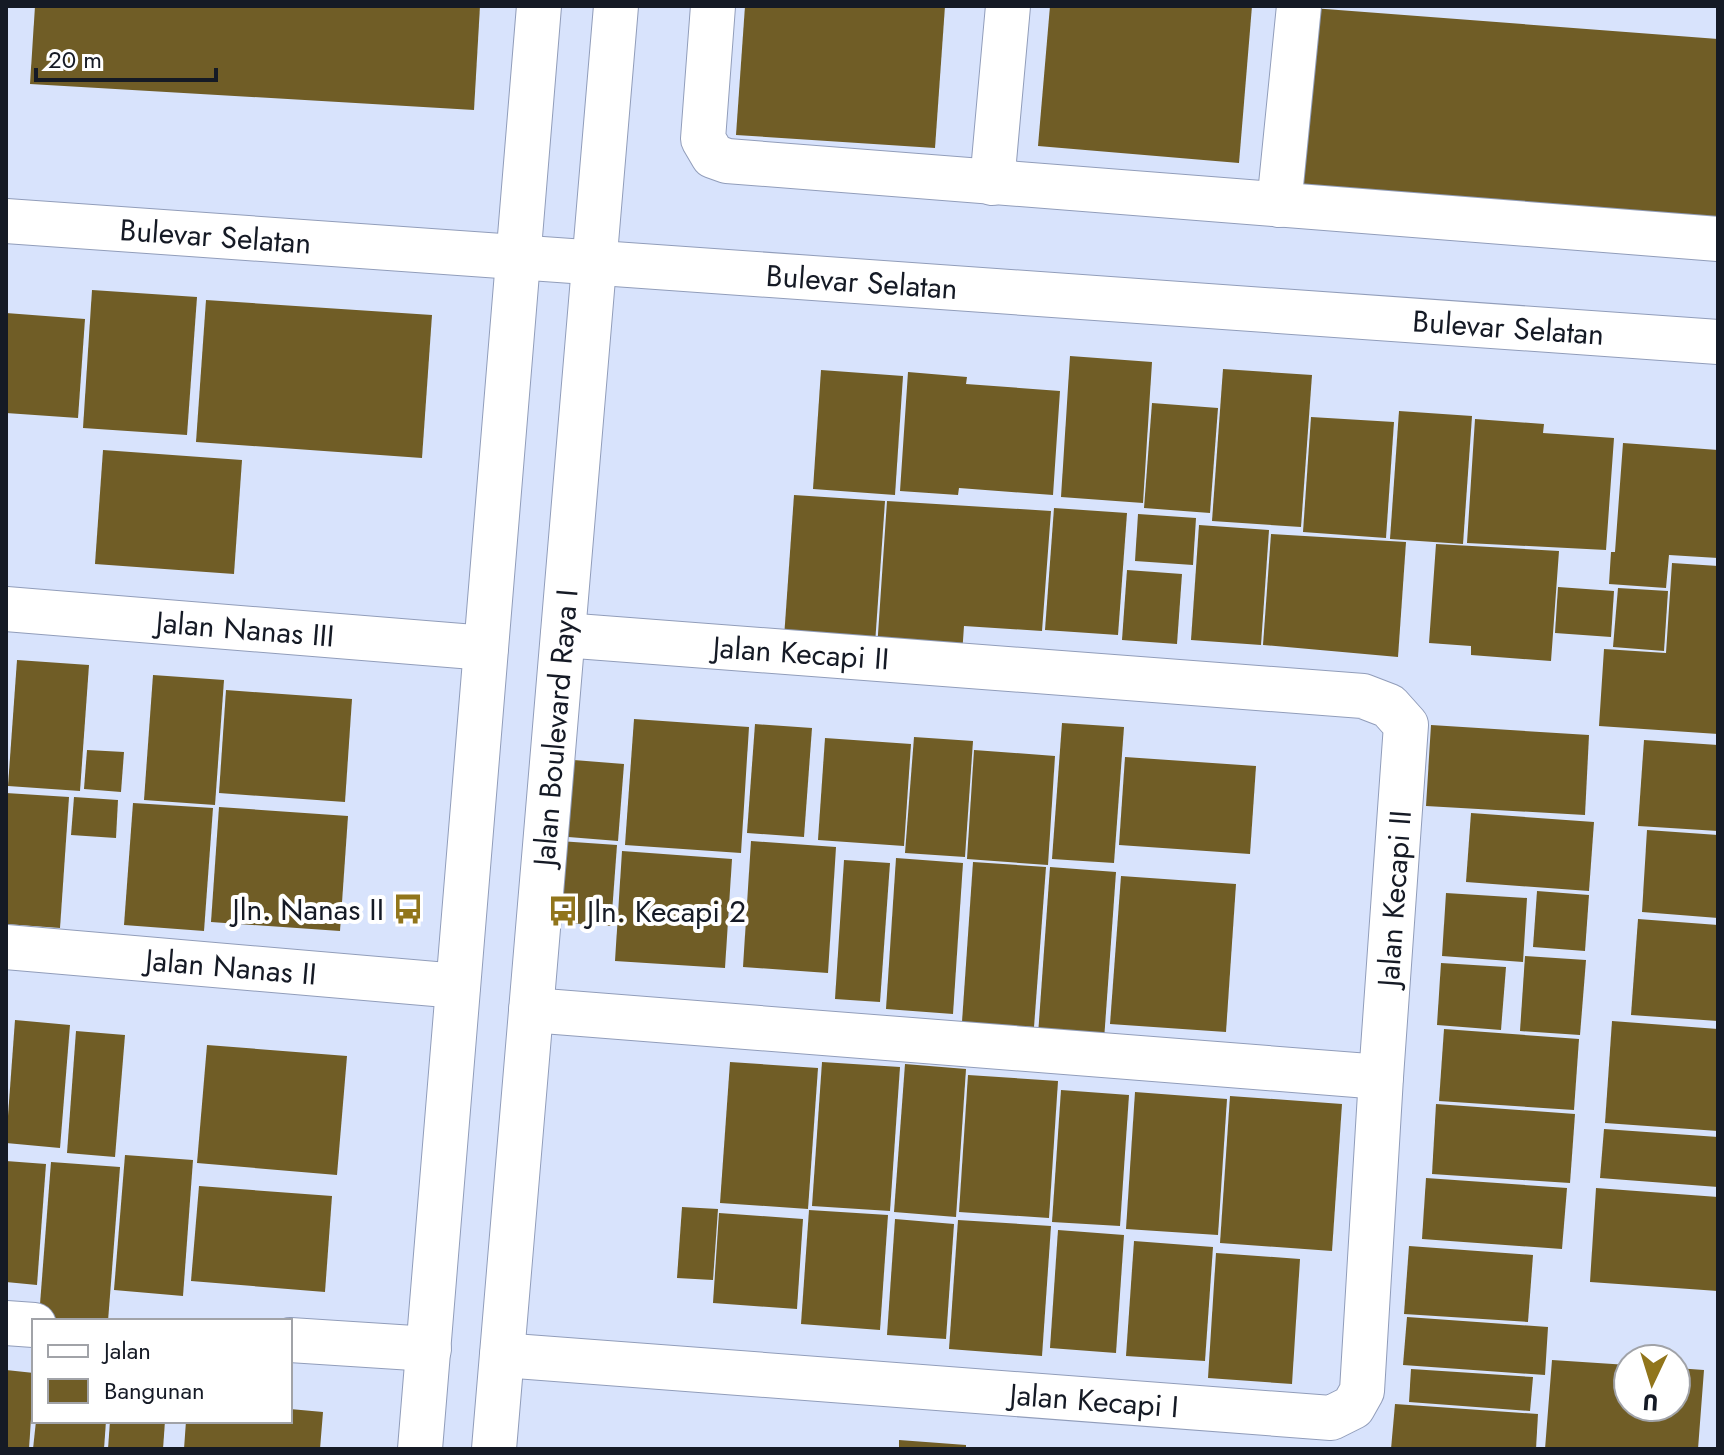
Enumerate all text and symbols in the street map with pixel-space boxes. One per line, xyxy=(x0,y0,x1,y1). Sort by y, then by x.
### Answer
scale bar xyxy=(36,32,216,82)
text: 20 m xyxy=(48,42,102,77)
street label: Bulevar Selatan xyxy=(118,208,313,264)
street label: Bulevar Selatan xyxy=(765,253,959,310)
street label: Bulevar Selatan xyxy=(1411,299,1606,355)
street label: Jalan Boulevard Raya I xyxy=(522,587,588,872)
street label: Jalan Nanas III xyxy=(150,599,336,657)
street label: Jalan Kecapi II xyxy=(707,625,891,681)
street label: Jalan Kecapi II xyxy=(1366,809,1421,992)
place label: Jln. Nanas II xyxy=(229,888,384,931)
place label: Jln. Kecapi 2 xyxy=(583,890,746,933)
bus stop icon: Jln. Nanas II xyxy=(391,892,425,926)
bus stop icon: Jln. Kecapi 2 xyxy=(546,894,580,928)
street label: Jalan Nanas II xyxy=(140,937,318,995)
legend xyxy=(32,1319,292,1423)
text: Jalan xyxy=(101,1333,151,1368)
north arrow xyxy=(1612,1343,1692,1423)
street label: Jalan Kecapi I xyxy=(1004,1372,1180,1428)
text: Bangunan xyxy=(104,1373,205,1408)
text: U xyxy=(1642,1386,1659,1419)

